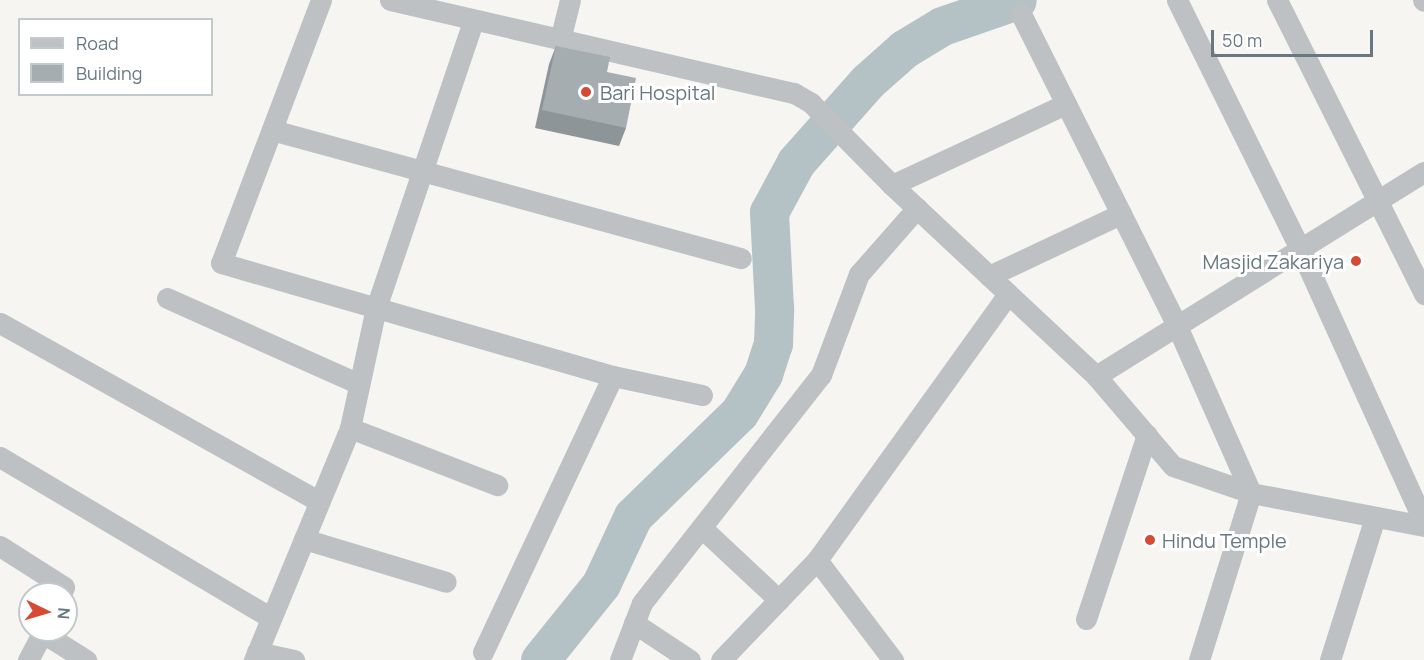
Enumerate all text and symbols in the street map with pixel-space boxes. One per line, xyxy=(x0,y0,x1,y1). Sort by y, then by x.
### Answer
legend xyxy=(18,18,213,96)
scale bar xyxy=(1214,18,1376,56)
text: 50 m xyxy=(1222,28,1262,52)
text: Road xyxy=(76,31,119,55)
text: Building xyxy=(76,61,142,85)
place label: Bari Hospital xyxy=(600,80,715,104)
marker: Bari Hospital xyxy=(577,83,595,101)
place label: Masjid Zakariya xyxy=(1202,249,1344,273)
marker: Masjid Zakariya xyxy=(1349,254,1363,268)
place label: Hindu Temple xyxy=(1162,528,1287,552)
marker: Hindu Temple xyxy=(1143,533,1157,547)
north arrow xyxy=(18,582,78,642)
text: N xyxy=(52,607,75,620)

